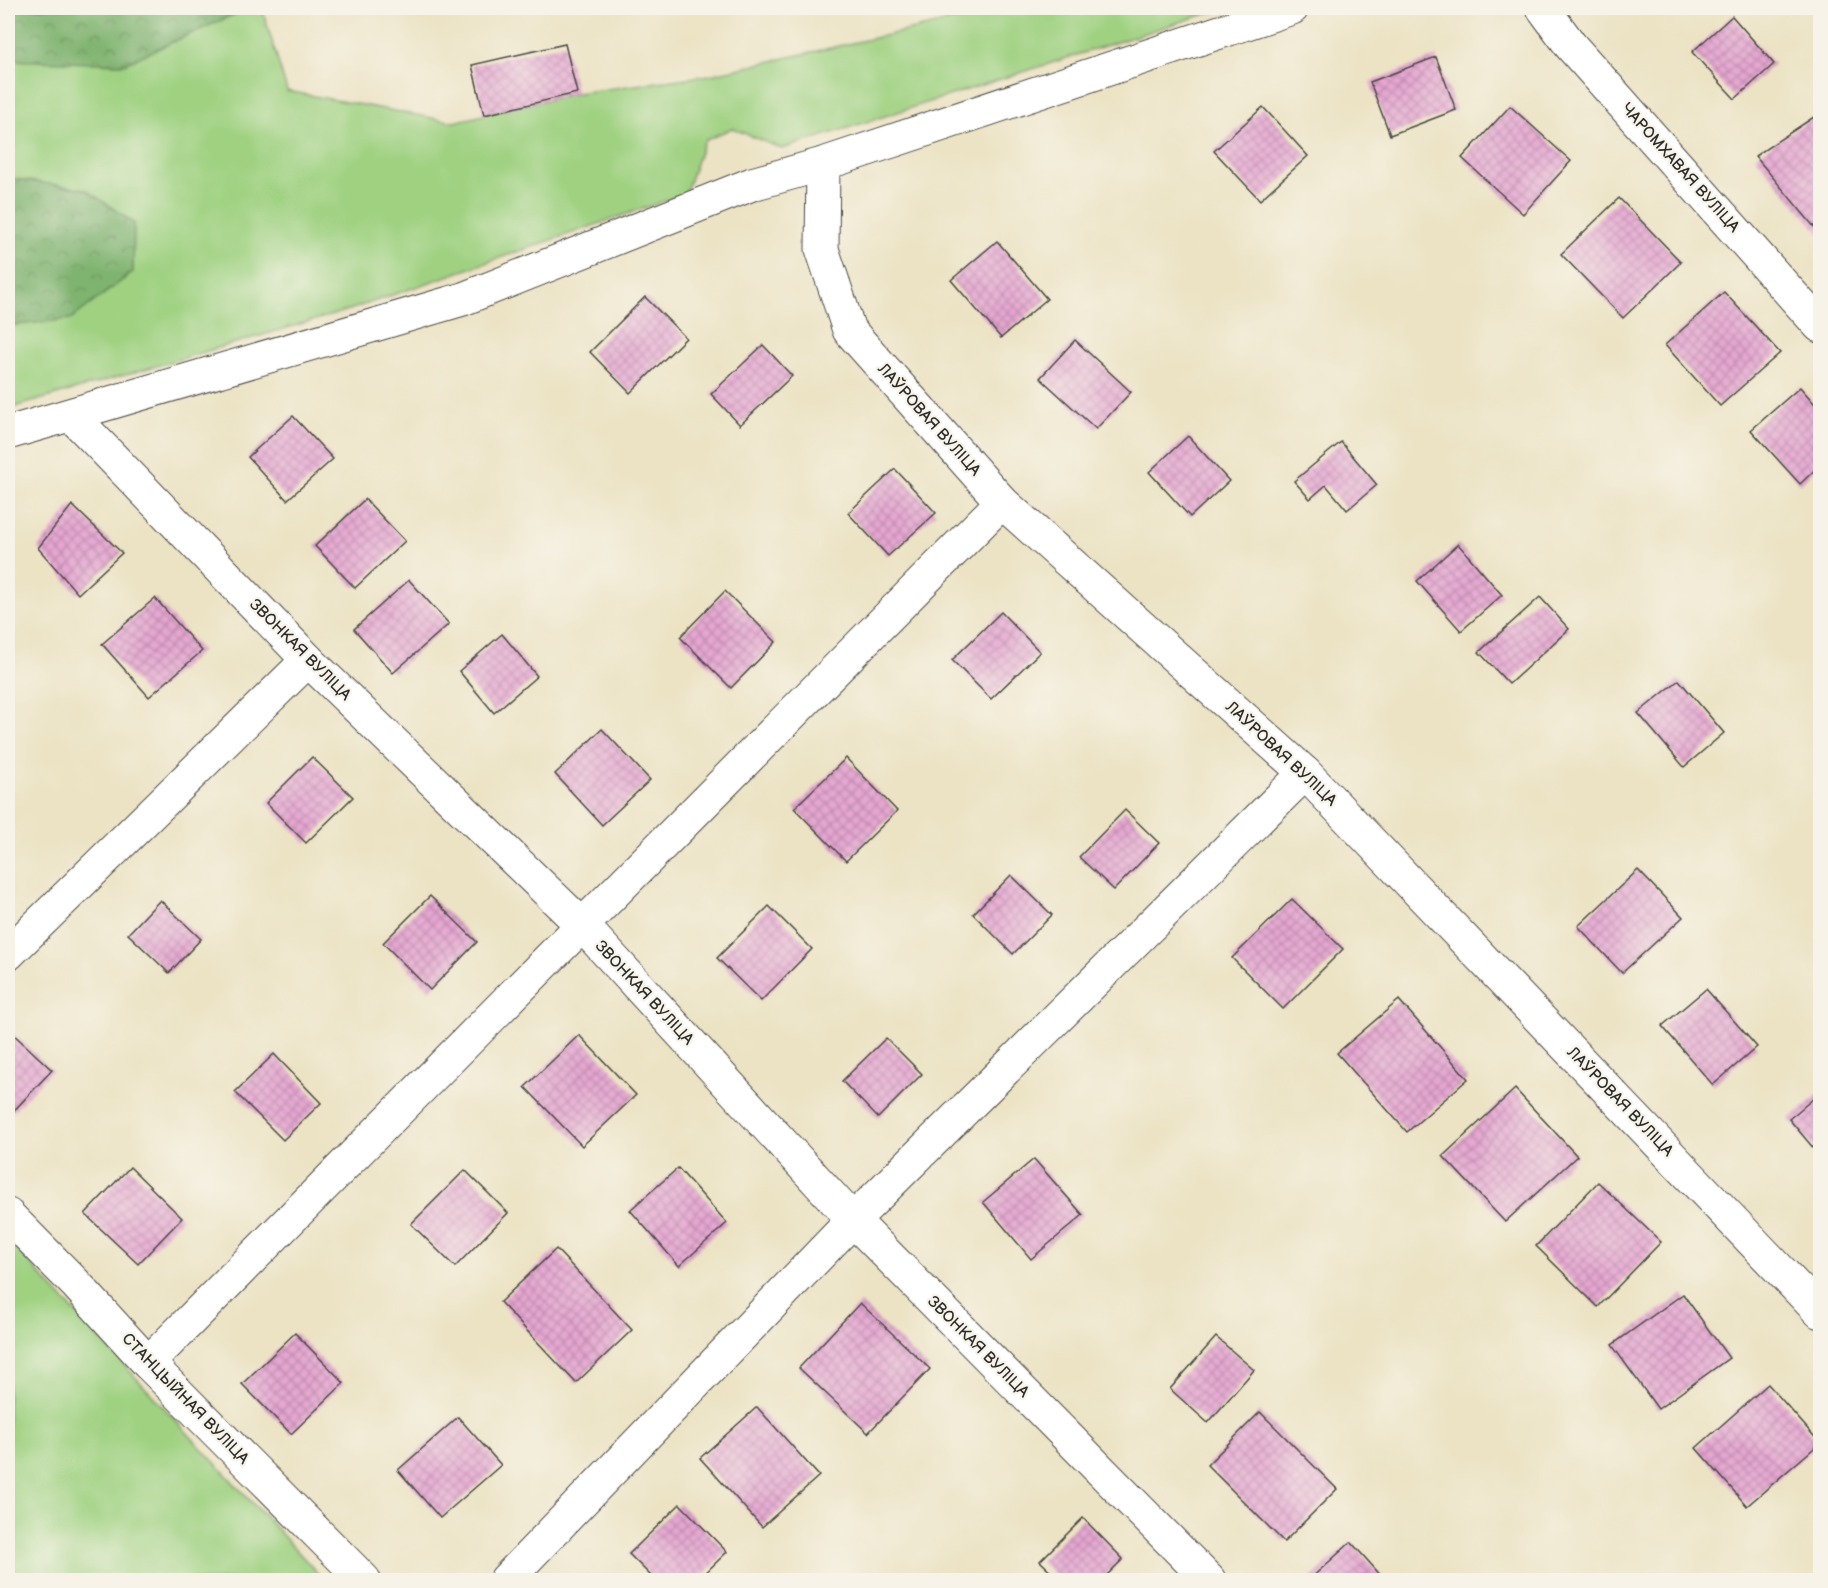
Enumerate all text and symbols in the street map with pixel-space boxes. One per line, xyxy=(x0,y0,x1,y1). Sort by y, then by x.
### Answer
street label: ЧАРОМХАВАЯ ВУЛІЦА xyxy=(1617,99,1743,237)
street label: ЛАЎРОВАЯ ВУЛІЦА xyxy=(873,358,985,480)
street label: ЗВОНКАЯ ВУЛІЦА xyxy=(245,595,355,705)
street label: ЛАЎРОВАЯ ВУЛІЦА xyxy=(1221,696,1341,811)
street label: ЗВОНКАЯ ВУЛІЦА xyxy=(591,937,697,1049)
street label: ЛАЎРОВАЯ ВУЛІЦА xyxy=(1562,1042,1678,1161)
street label: ЗВОНКАЯ ВУЛІЦА xyxy=(923,1292,1033,1402)
street label: СТАНЦЫЙНАЯ ВУЛІЦА xyxy=(118,1330,253,1469)

